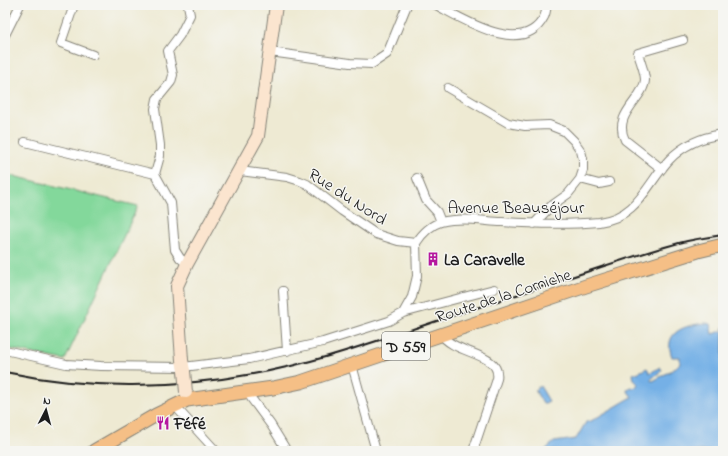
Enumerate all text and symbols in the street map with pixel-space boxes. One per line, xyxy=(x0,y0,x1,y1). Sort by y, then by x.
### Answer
street label: Rue du Nord xyxy=(303,162,392,232)
street label: Avenue Beauséjour xyxy=(448,196,585,221)
place label: La Caravelle xyxy=(444,248,526,273)
building icon: La Caravelle xyxy=(425,251,441,267)
street label: Route de la Corniche xyxy=(432,263,575,330)
road number: D 559 xyxy=(382,332,430,360)
north arrow xyxy=(26,390,66,430)
text: N xyxy=(42,393,51,409)
place label: Féfé xyxy=(173,412,207,437)
restaurant icon: Féfé xyxy=(155,415,171,431)

